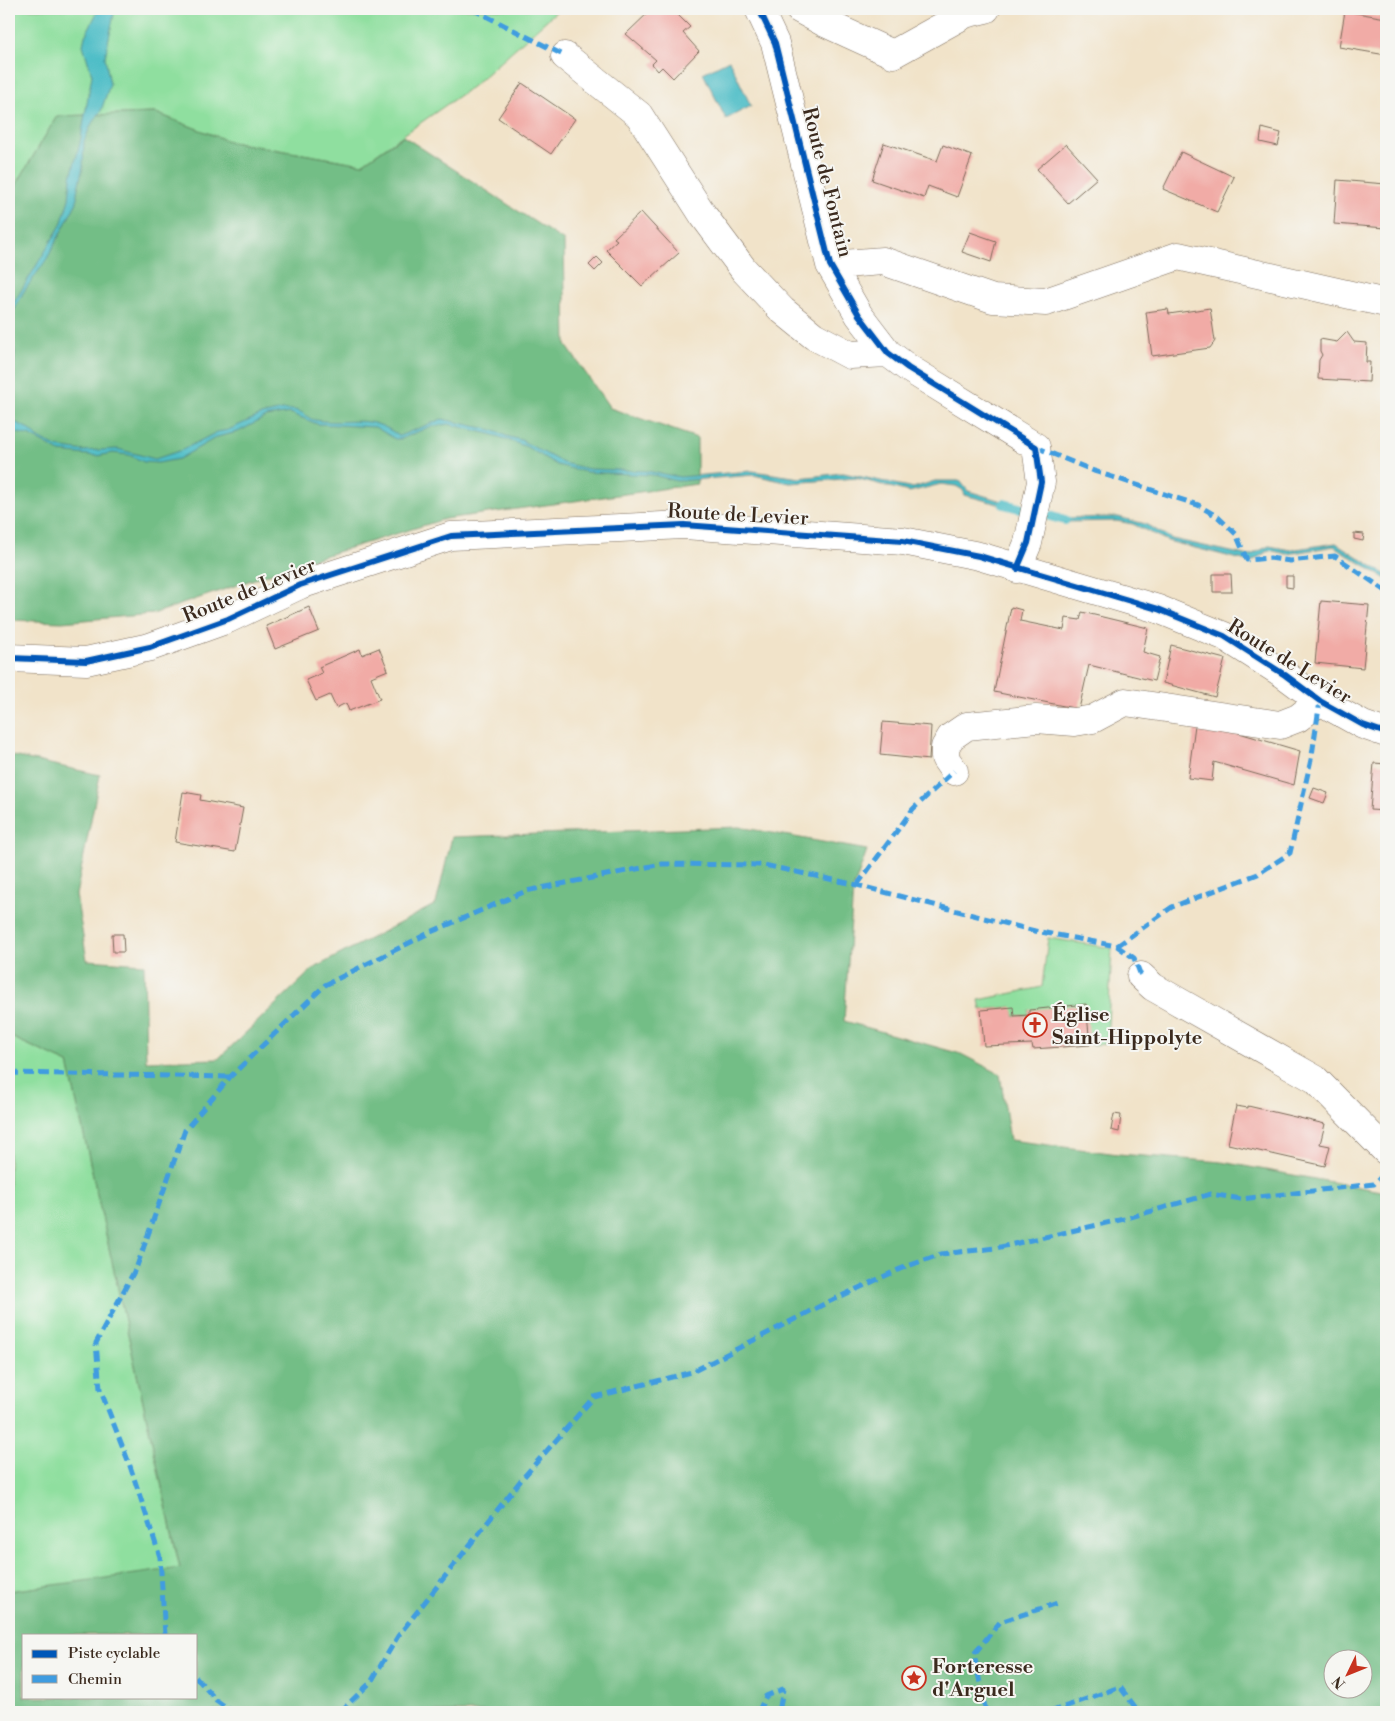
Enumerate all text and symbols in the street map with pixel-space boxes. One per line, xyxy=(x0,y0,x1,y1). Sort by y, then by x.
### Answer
street label: Route de Fontain xyxy=(796,105,857,260)
street label: Route de Levier xyxy=(667,499,810,532)
street label: Route de Levier xyxy=(179,553,320,630)
street label: Route de Levier xyxy=(1223,614,1356,711)
place label: Église Saint-Hippolyte xyxy=(1052,1002,1203,1051)
church icon: Église Saint-Hippolyte xyxy=(1022,1012,1048,1038)
legend xyxy=(22,1634,198,1698)
text: Piste cyclable xyxy=(68,1644,160,1663)
north arrow xyxy=(1322,1648,1372,1698)
place label: Forteresse d'Arguel xyxy=(932,1655,1033,1703)
place icon: Forteresse d'Arguel xyxy=(901,1665,927,1691)
text: Chemin xyxy=(68,1670,122,1689)
text: N xyxy=(1329,1672,1350,1692)

